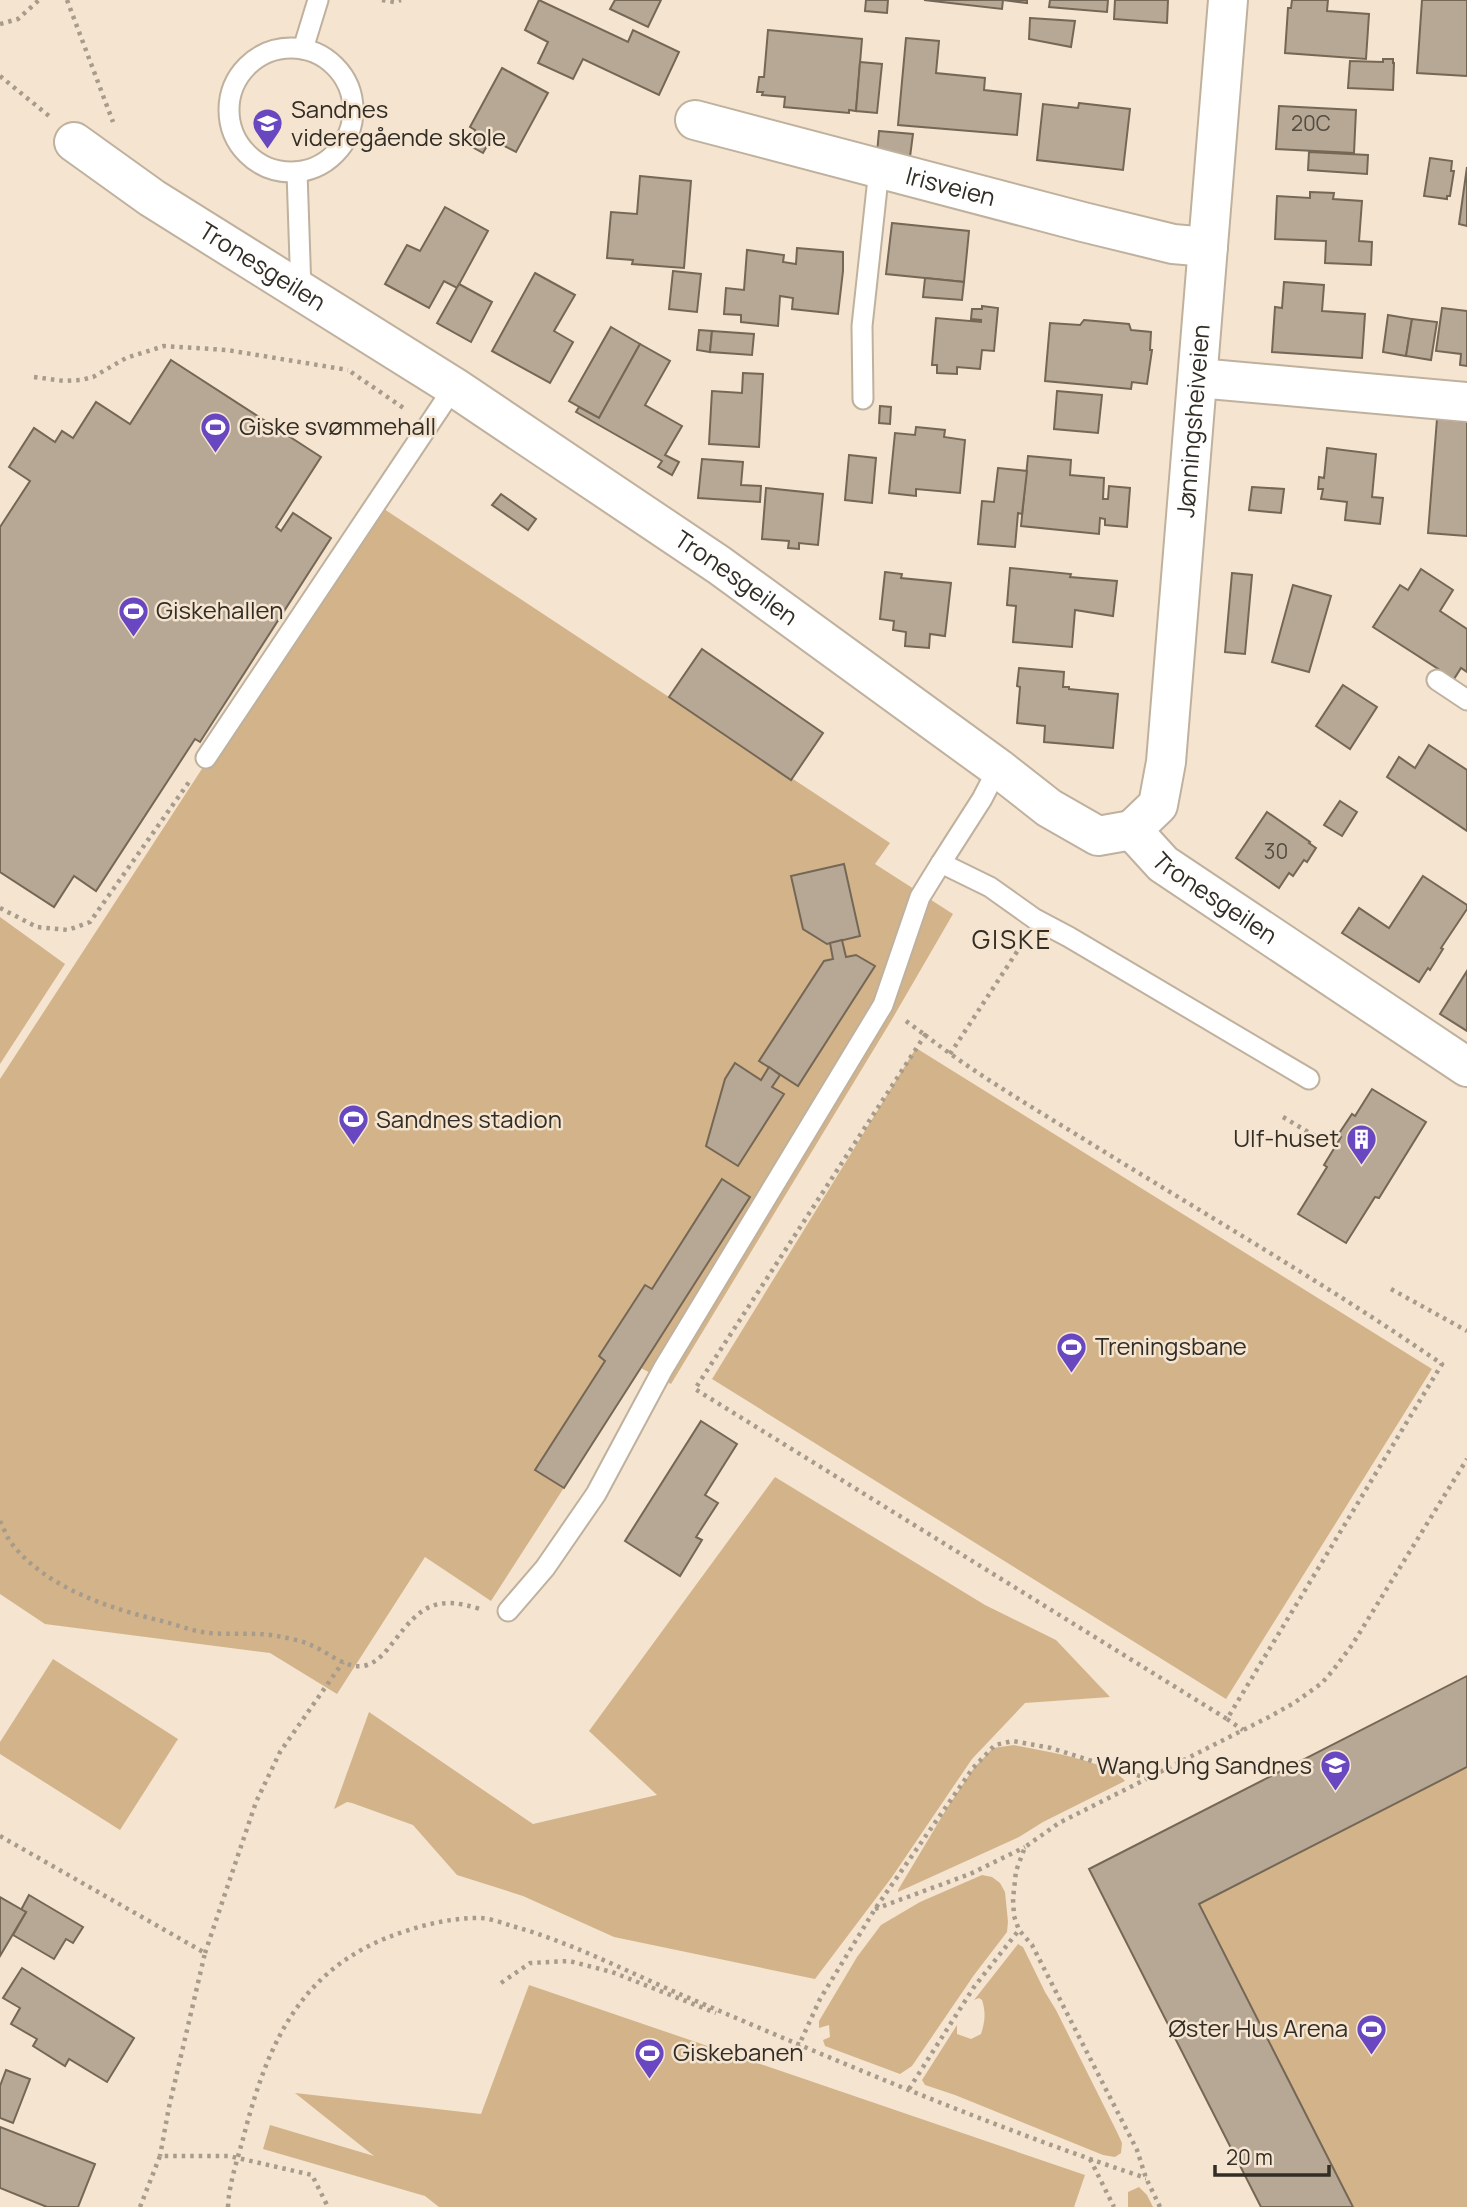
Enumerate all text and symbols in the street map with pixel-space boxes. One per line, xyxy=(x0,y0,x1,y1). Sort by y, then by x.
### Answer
place label: Sandnes videregående skole xyxy=(291,92,506,153)
school or university icon: Sandnes videregående skole xyxy=(251,107,285,151)
house number: 20C xyxy=(1291,109,1331,137)
street label: Irisveien xyxy=(902,158,999,213)
street label: Tronesgeilen xyxy=(193,214,333,318)
street label: Jønningsheiveien xyxy=(1168,323,1217,519)
place label: Giske svømmehall xyxy=(239,409,436,442)
sports icon: Giske svømmehall xyxy=(199,410,233,454)
street label: Tronesgeilen xyxy=(669,522,805,632)
place label: Giskehallen xyxy=(156,593,284,626)
sports icon: Giskehallen xyxy=(116,594,150,638)
house number: 30 xyxy=(1264,837,1288,865)
street label: Tronesgeilen xyxy=(1145,844,1284,951)
district label: GISKE xyxy=(972,921,1052,957)
place label: Sandnes stadion xyxy=(376,1102,562,1135)
sports icon: Sandnes stadion xyxy=(336,1103,370,1147)
place label: Ulf-huset xyxy=(1233,1121,1339,1154)
building icon: Ulf-huset xyxy=(1345,1122,1379,1166)
place label: Treningsbane xyxy=(1095,1329,1247,1362)
sports icon: Treningsbane xyxy=(1055,1330,1089,1374)
place label: Wang Ung Sandnes xyxy=(1097,1748,1312,1781)
school or university icon: Wang Ung Sandnes xyxy=(1318,1749,1352,1793)
place label: Øster Hus Arena xyxy=(1168,2011,1348,2044)
sports icon: Øster Hus Arena xyxy=(1354,2012,1388,2056)
place label: Giskebanen xyxy=(673,2035,803,2068)
sports icon: Giskebanen xyxy=(633,2036,667,2080)
scale bar xyxy=(1215,2134,1329,2178)
text: 20 m xyxy=(1226,2143,1273,2171)

